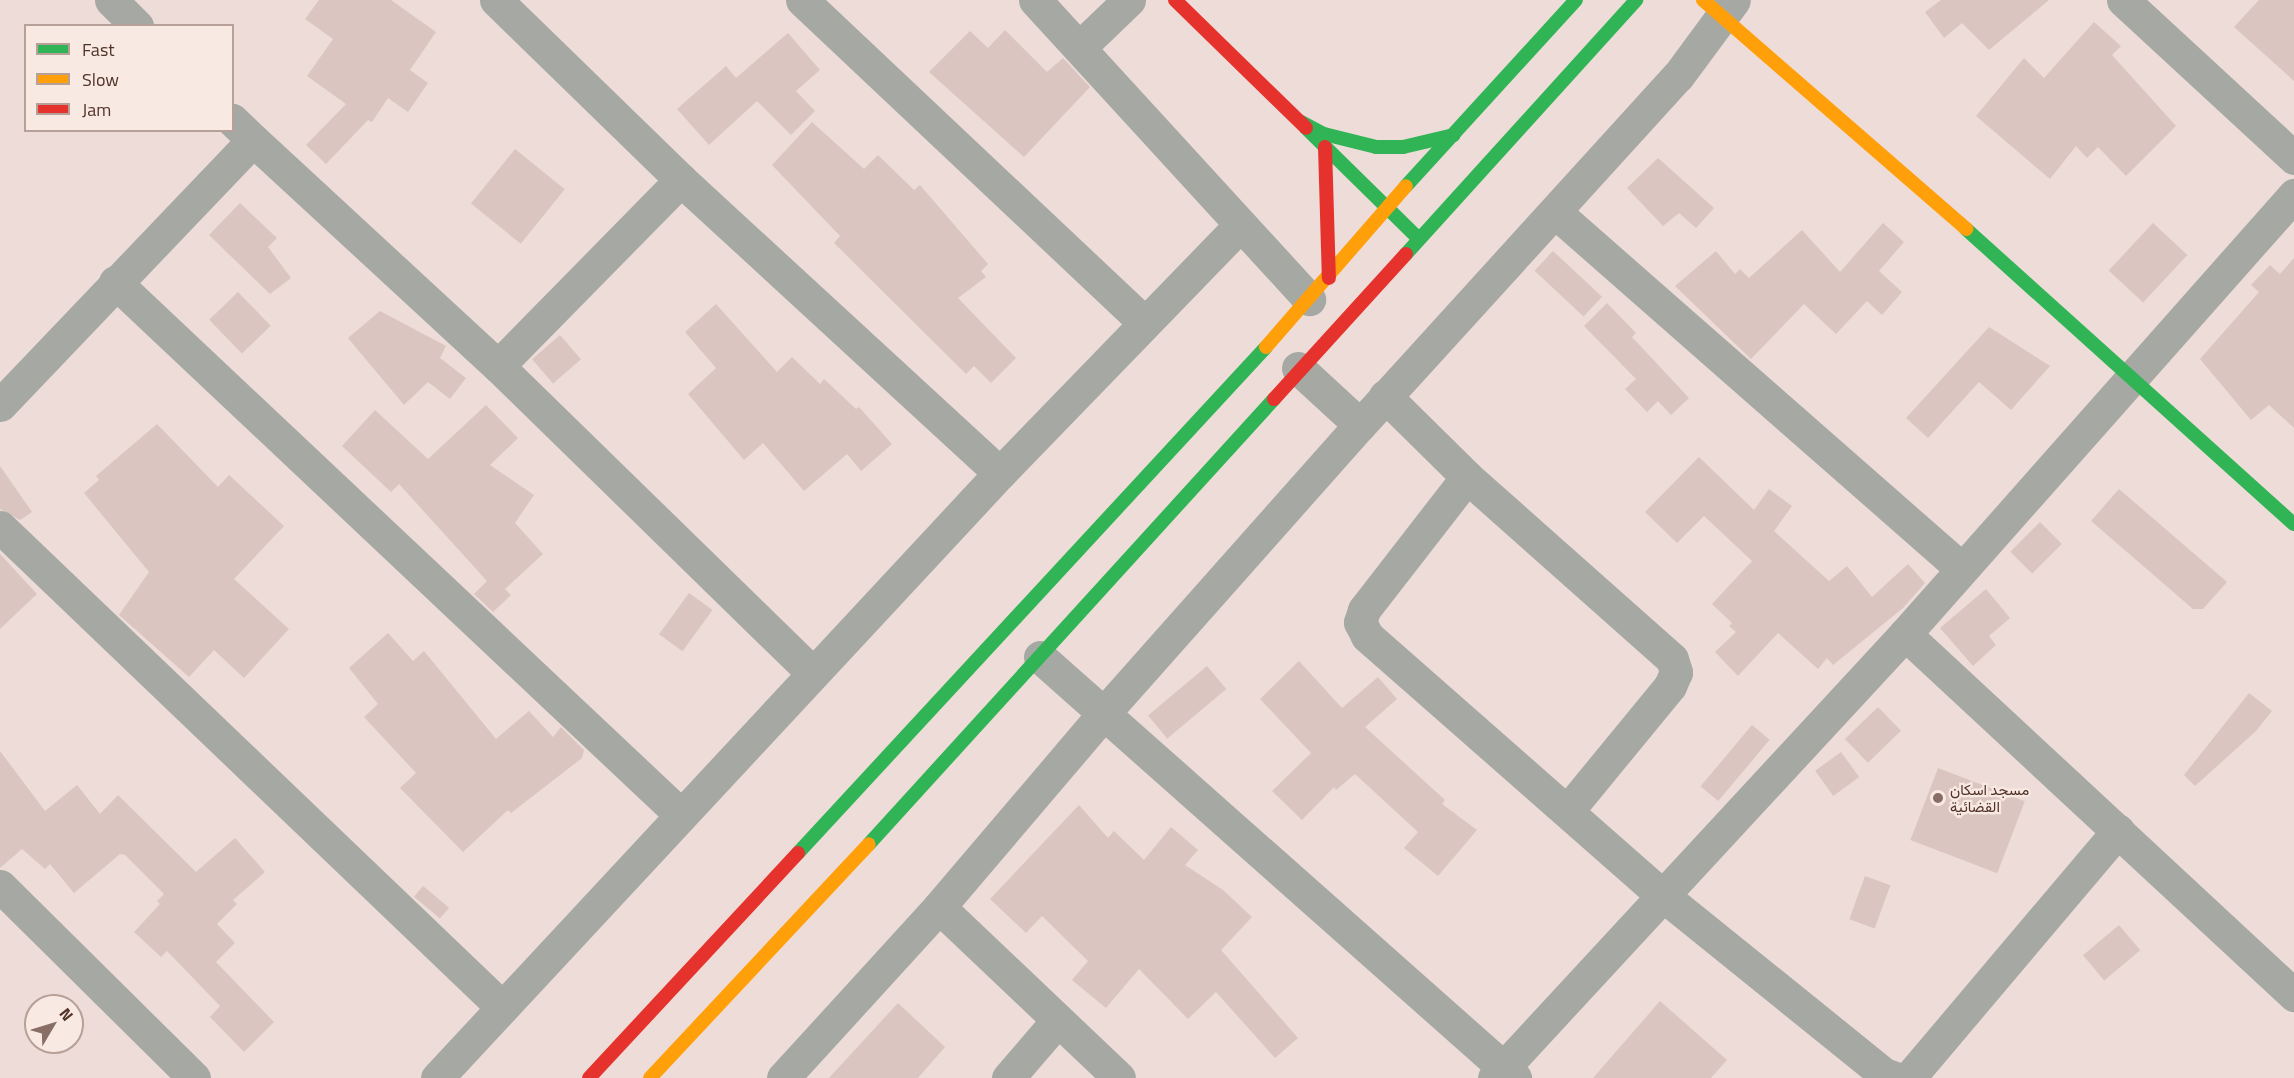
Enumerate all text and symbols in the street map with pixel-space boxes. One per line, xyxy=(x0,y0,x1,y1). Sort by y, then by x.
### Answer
legend xyxy=(24,24,234,132)
text: Fast xyxy=(82,36,115,63)
text: Slow xyxy=(82,66,119,93)
text: Jam xyxy=(82,96,111,123)
place label: مسجد اسكان القضائية xyxy=(1950,780,2029,815)
marker: مسجد اسكان القضائية xyxy=(1931,791,1945,805)
north arrow xyxy=(24,994,84,1054)
text: N xyxy=(54,1002,79,1026)

